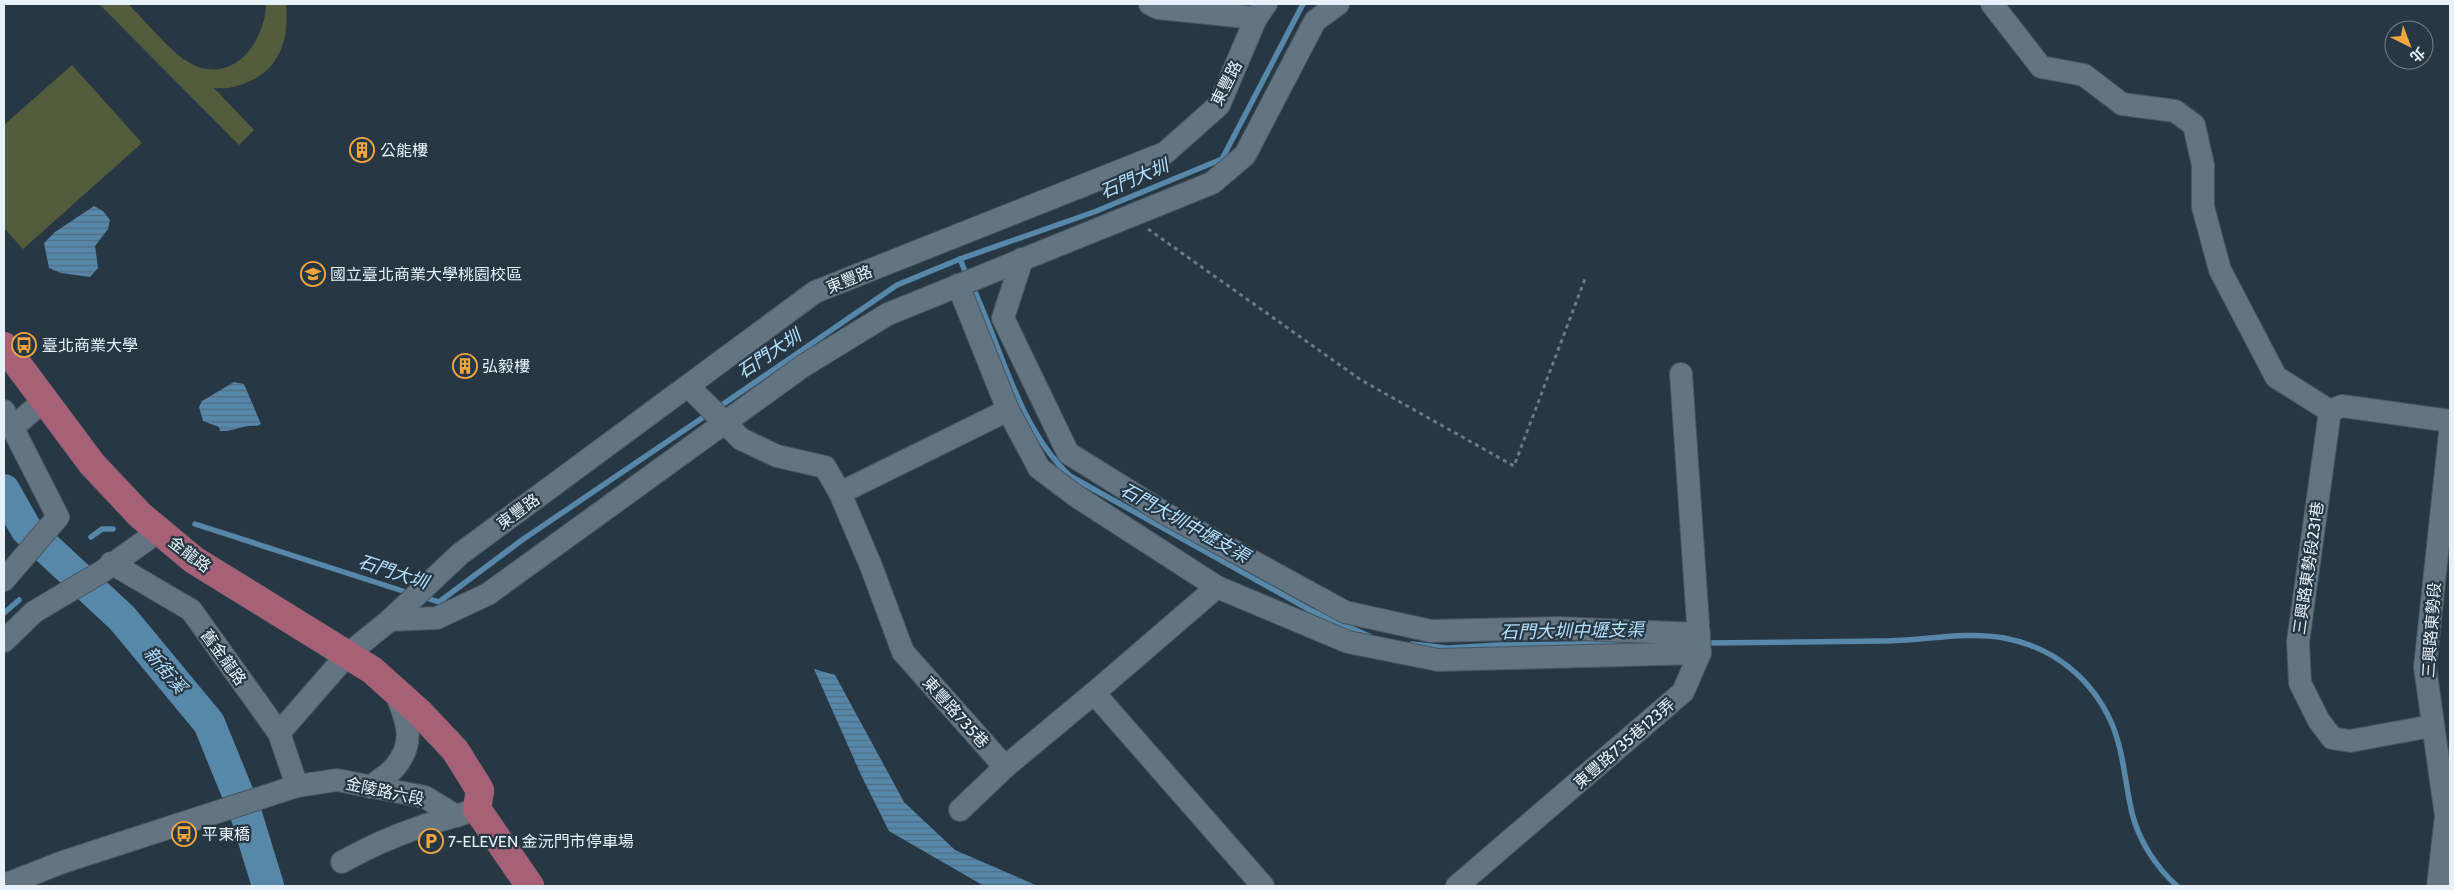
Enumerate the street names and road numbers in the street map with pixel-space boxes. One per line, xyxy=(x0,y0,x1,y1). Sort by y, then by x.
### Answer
street label: 東豐路 xyxy=(1207,58,1246,109)
street label: 東豐路 xyxy=(823,262,875,297)
street label: 東豐路 xyxy=(493,490,543,533)
street label: 三興路東勢段231巷 xyxy=(2290,500,2327,636)
street label: 金龍路 xyxy=(165,532,215,576)
street label: 三興路東勢段 xyxy=(2419,581,2444,679)
street label: 舊金龍路 xyxy=(197,626,250,689)
street label: 東豐路735巷 xyxy=(919,673,993,752)
street label: 東豐路735巷123弄 xyxy=(1570,694,1679,792)
street label: 金陵路六段 xyxy=(344,774,426,809)

